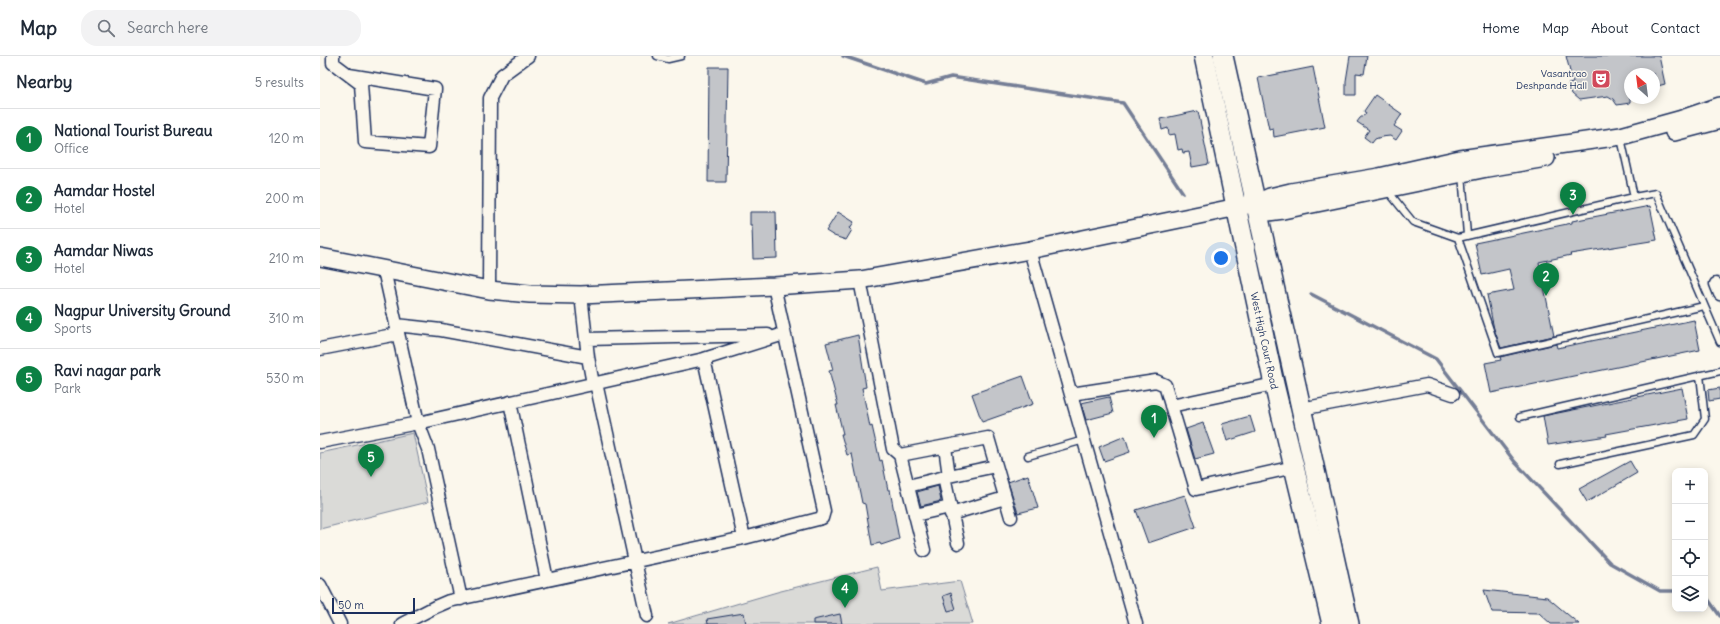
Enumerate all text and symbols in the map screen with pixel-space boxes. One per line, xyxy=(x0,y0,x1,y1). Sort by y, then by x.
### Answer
search box xyxy=(81,10,361,46)
text: Map xyxy=(20,16,57,40)
icon: search xyxy=(95,17,117,39)
text: Search here xyxy=(127,18,208,37)
text: Home xyxy=(1482,19,1520,37)
text: Map xyxy=(1542,19,1569,37)
text: About xyxy=(1591,19,1629,37)
text: Contact xyxy=(1651,19,1700,37)
place label: Vasantrao Deshpande Hall xyxy=(1516,67,1587,92)
theatre icon: Vasantrao Deshpande Hall xyxy=(1590,68,1612,90)
north arrow xyxy=(1624,68,1660,104)
text: Nearby xyxy=(16,71,72,93)
text: 5 results xyxy=(255,74,304,91)
text: National Tourist Bureau xyxy=(54,121,212,140)
text: 1 xyxy=(26,130,32,147)
text: 120 m xyxy=(269,130,304,147)
text: Office xyxy=(54,140,89,157)
text: Aamdar Hostel xyxy=(54,181,155,200)
pin: 3 xyxy=(1560,182,1586,215)
text: 2 xyxy=(25,190,33,207)
text: 200 m xyxy=(265,190,304,207)
text: Hotel xyxy=(54,200,85,217)
text: Aamdar Niwas xyxy=(54,241,153,260)
your location xyxy=(1211,248,1231,268)
text: 3 xyxy=(25,250,33,267)
text: 210 m xyxy=(269,250,304,267)
text: Hotel xyxy=(54,260,85,277)
pin: 2 xyxy=(1533,263,1559,296)
street label: West High Court Road xyxy=(1248,291,1282,391)
text: Nagpur University Ground xyxy=(54,301,231,320)
text: 4 xyxy=(25,310,33,327)
text: 310 m xyxy=(269,310,304,327)
text: Sports xyxy=(54,320,92,337)
text: Ravi nagar park xyxy=(54,361,161,380)
text: 5 xyxy=(25,370,33,387)
text: 530 m xyxy=(266,370,304,387)
text: Park xyxy=(54,380,81,397)
pin: 1 xyxy=(1141,405,1167,438)
pin: 5 xyxy=(358,444,384,477)
map controls xyxy=(1672,468,1708,612)
button: + xyxy=(1672,468,1708,504)
button: − xyxy=(1672,504,1708,540)
button: locate xyxy=(1672,540,1708,576)
pin: 4 xyxy=(832,575,858,608)
button: layers xyxy=(1672,576,1708,612)
scale bar xyxy=(332,596,415,615)
text: 50 m xyxy=(338,598,364,612)

